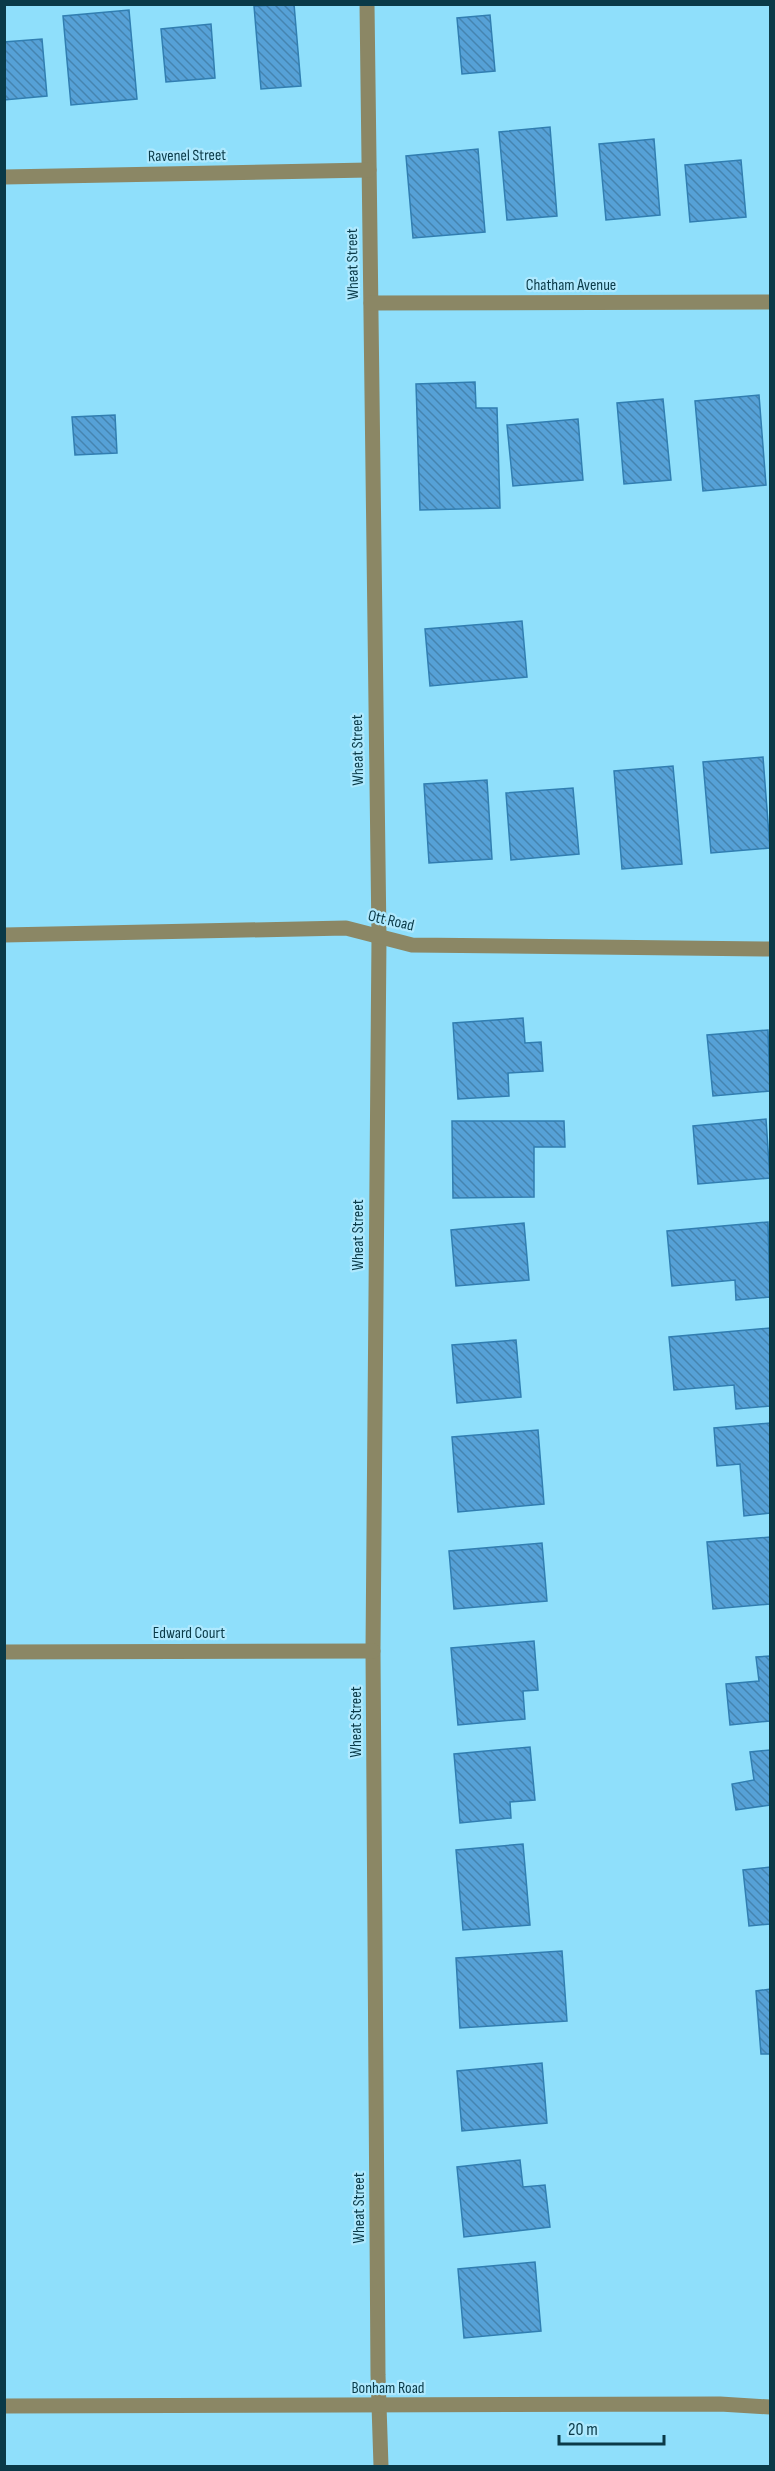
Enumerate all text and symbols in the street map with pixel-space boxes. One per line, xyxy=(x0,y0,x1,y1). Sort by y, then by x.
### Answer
street label: Ravenel Street xyxy=(148,146,226,166)
street label: Wheat Street xyxy=(343,228,363,300)
street label: Chatham Avenue xyxy=(526,276,616,295)
street label: Wheat Street xyxy=(348,714,368,786)
street label: Ott Road xyxy=(366,906,416,936)
street label: Wheat Street xyxy=(349,1199,368,1271)
street label: Edward Court xyxy=(153,1624,225,1643)
street label: Wheat Street xyxy=(347,1686,366,1758)
street label: Wheat Street xyxy=(350,2172,369,2244)
street label: Bonham Road xyxy=(351,2379,425,2398)
scale bar xyxy=(559,2408,664,2446)
text: 20 m xyxy=(568,2419,598,2440)

